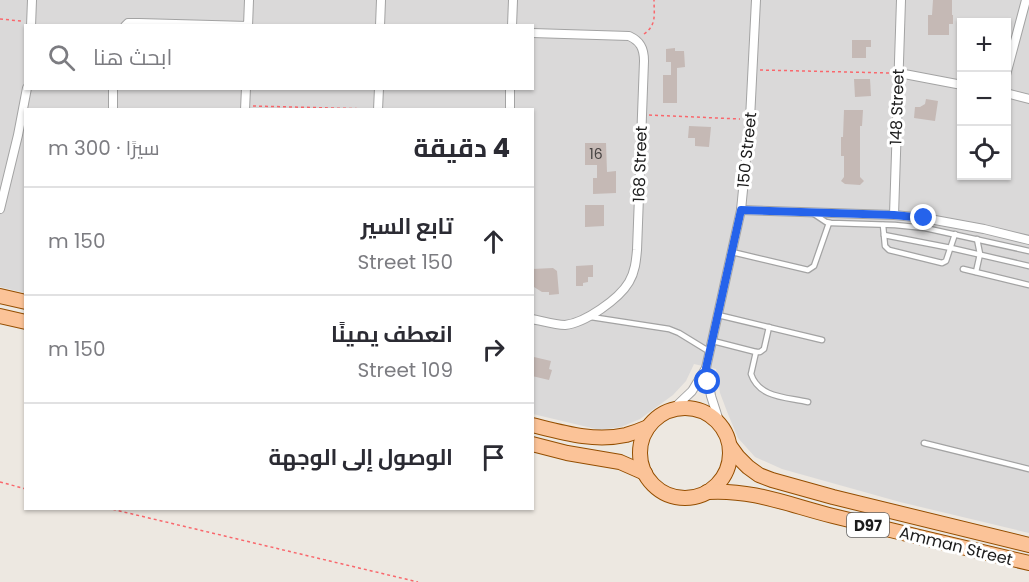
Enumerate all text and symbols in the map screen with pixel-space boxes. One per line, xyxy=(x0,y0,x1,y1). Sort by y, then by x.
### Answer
map controls xyxy=(957,18,1011,180)
button: + xyxy=(957,18,1011,72)
search box xyxy=(24,24,534,90)
icon: search xyxy=(45,41,78,74)
text: ابحث هنا xyxy=(93,42,172,73)
street label: 148 Street xyxy=(884,68,910,146)
button: − xyxy=(957,72,1011,126)
street label: 150 Street xyxy=(732,111,762,189)
street label: 168 Street xyxy=(627,125,653,203)
button: locate xyxy=(957,126,1011,180)
text: 4 دقيقة xyxy=(413,130,510,166)
text: سيرًا · 300 m xyxy=(48,134,160,162)
house number: 16 xyxy=(589,144,603,164)
route end xyxy=(910,204,936,230)
text: تابع السير xyxy=(361,211,453,242)
icon: ahead xyxy=(477,225,510,258)
text: 150 m xyxy=(48,227,105,255)
text: 150 Street xyxy=(358,248,453,276)
text: انعطف يمينًا xyxy=(331,319,453,350)
icon: right xyxy=(477,333,510,366)
text: 150 m xyxy=(48,335,105,363)
text: 109 Street xyxy=(358,356,453,384)
route start xyxy=(694,368,720,394)
icon: arrive xyxy=(477,441,510,474)
text: الوصول إلى الوجهة xyxy=(268,442,453,473)
road number: D97 xyxy=(847,513,889,537)
street label: Amman Street xyxy=(897,521,1015,571)

